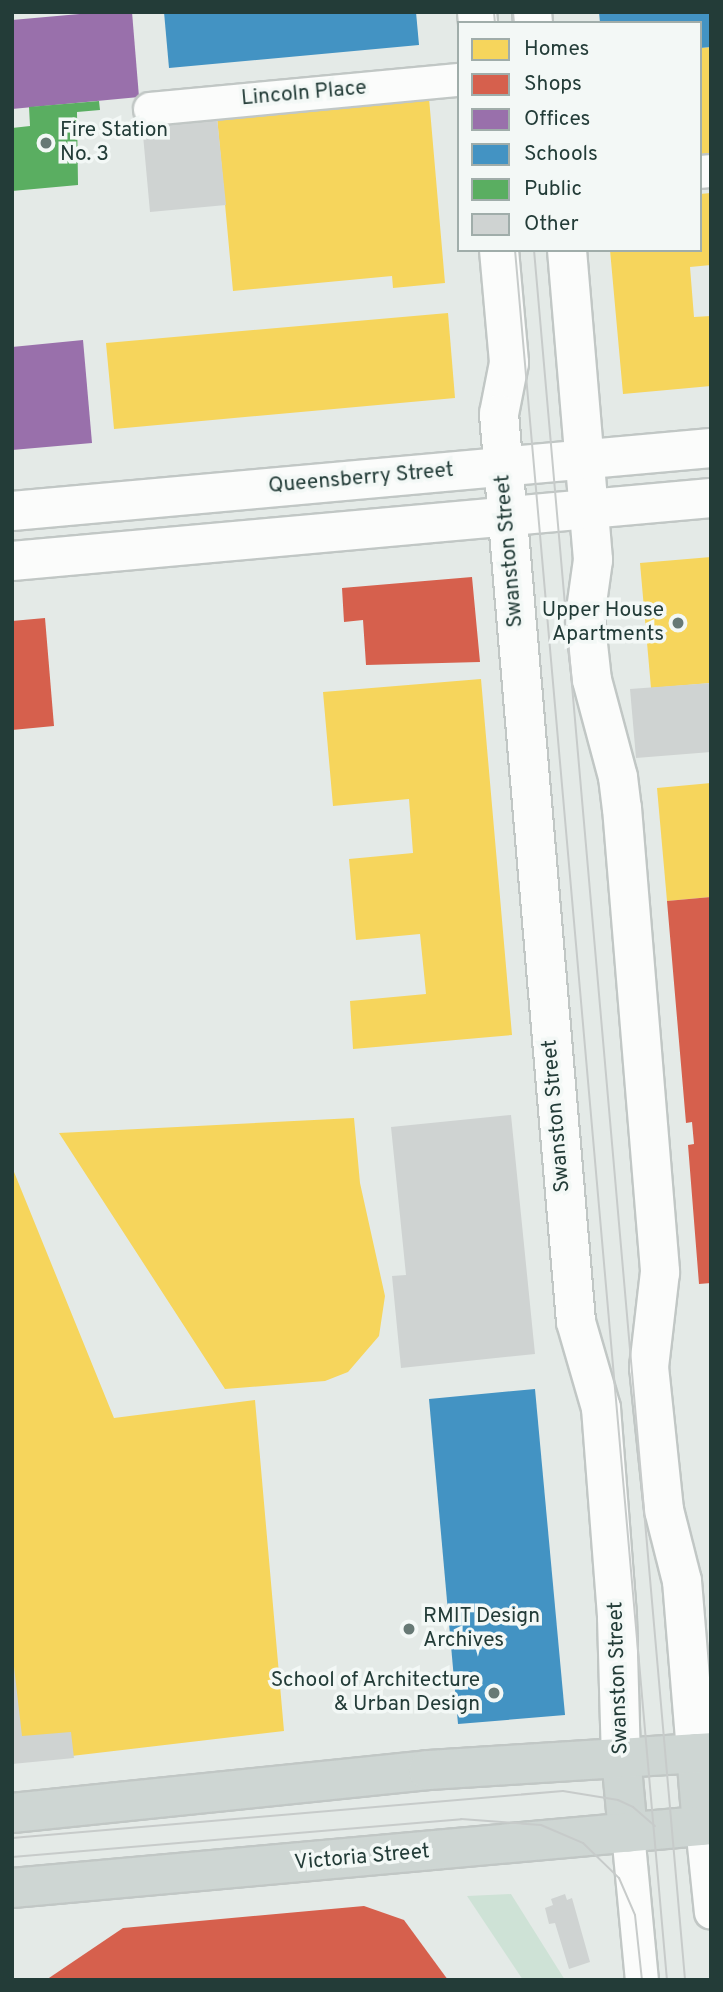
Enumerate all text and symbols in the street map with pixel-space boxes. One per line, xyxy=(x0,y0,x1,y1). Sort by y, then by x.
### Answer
legend xyxy=(457,21,702,252)
text: Homes xyxy=(524,36,589,63)
text: Shops xyxy=(524,71,582,98)
street label: Lincoln Place xyxy=(240,76,368,112)
text: Offices xyxy=(524,106,590,133)
place label: Fire Station No. 3 xyxy=(60,118,168,168)
marker: Fire Station No. 3 xyxy=(38,135,54,151)
text: Schools xyxy=(524,141,598,168)
text: Public xyxy=(524,176,582,203)
text: Other xyxy=(524,211,579,238)
street label: Queensberry Street xyxy=(267,458,455,500)
street label: Swanston Street xyxy=(491,474,529,628)
place label: Upper House Apartments xyxy=(542,598,664,648)
marker: Upper House Apartments xyxy=(670,615,686,631)
street label: Swanston Street xyxy=(538,1039,576,1193)
street label: Swanston Street xyxy=(604,1601,634,1755)
place label: RMIT Design Archives xyxy=(423,1604,541,1654)
marker: RMIT Design Archives xyxy=(401,1621,417,1637)
place label: School of Architecture & Urban Design xyxy=(270,1668,480,1718)
marker: School of Architecture & Urban Design xyxy=(486,1685,502,1701)
street label: Victoria Street xyxy=(293,1840,431,1876)

